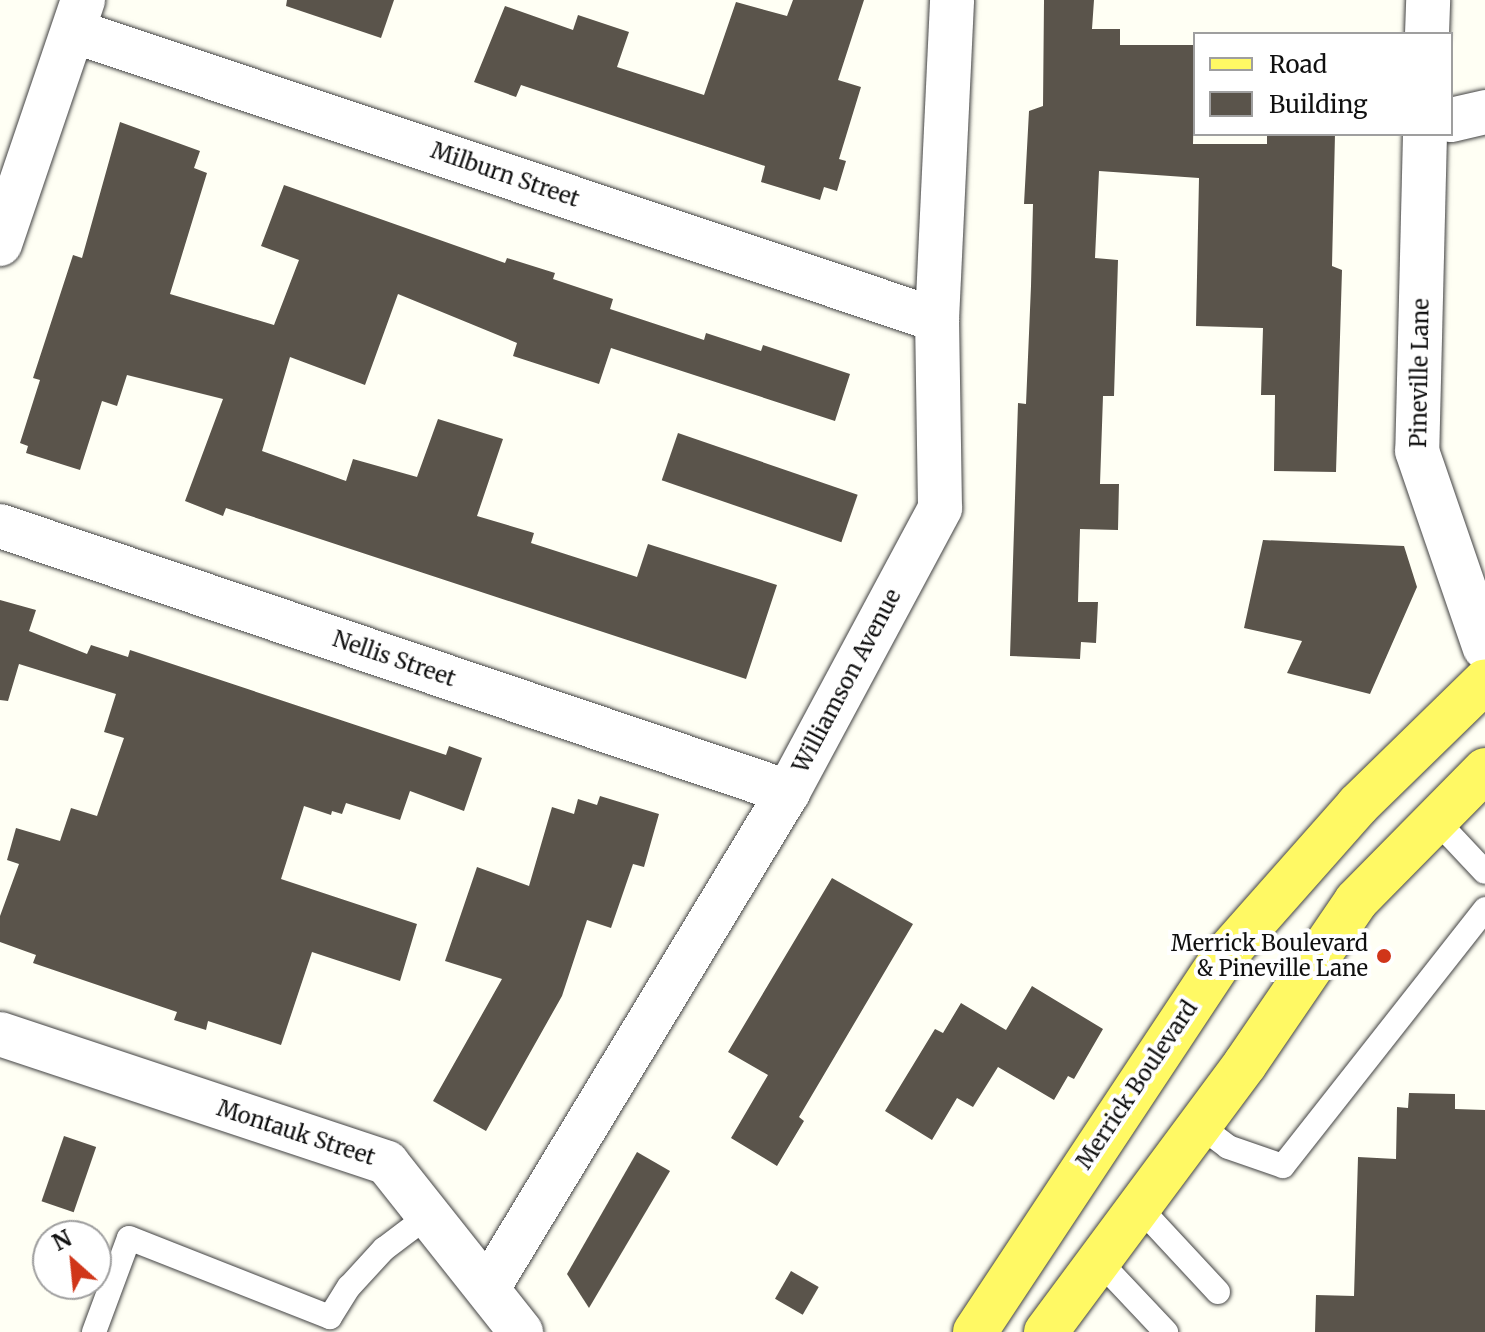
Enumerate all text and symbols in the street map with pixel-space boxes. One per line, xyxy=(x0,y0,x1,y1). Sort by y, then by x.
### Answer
legend xyxy=(1193,32,1453,136)
text: Road xyxy=(1269,49,1327,80)
text: Building xyxy=(1269,89,1368,120)
street label: Milburn Street xyxy=(427,137,583,213)
street label: Pineville Lane xyxy=(1405,298,1435,448)
street label: Williamson Avenue xyxy=(787,585,907,777)
street label: Nellis Street xyxy=(329,626,459,692)
place label: Merrick Boulevard & Pineville Lane xyxy=(1171,930,1368,982)
marker: Merrick Boulevard & Pineville Lane xyxy=(1375,947,1393,965)
street label: Merrick Boulevard xyxy=(1071,996,1203,1174)
street label: Montauk Street xyxy=(214,1095,378,1171)
north arrow xyxy=(32,1220,112,1300)
text: N xyxy=(48,1224,76,1257)

